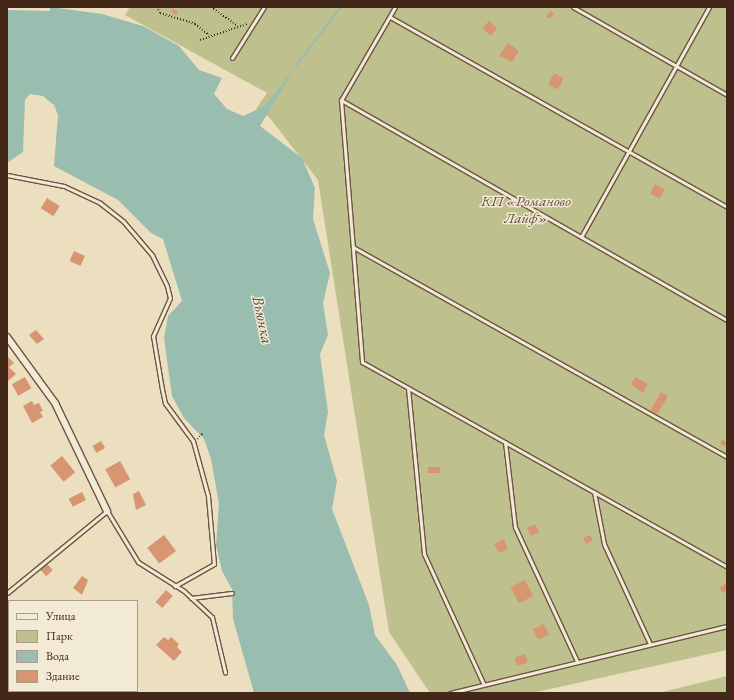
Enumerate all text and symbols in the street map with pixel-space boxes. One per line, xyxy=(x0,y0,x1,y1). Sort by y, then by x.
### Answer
park label: КП «Романово Лайф» xyxy=(481,191,571,226)
water label: Вьюнка xyxy=(248,294,276,346)
legend xyxy=(8,600,138,692)
text: Улица xyxy=(46,608,76,624)
text: Парк xyxy=(46,628,73,644)
text: Вода xyxy=(46,648,69,664)
text: Здание xyxy=(46,668,80,684)

